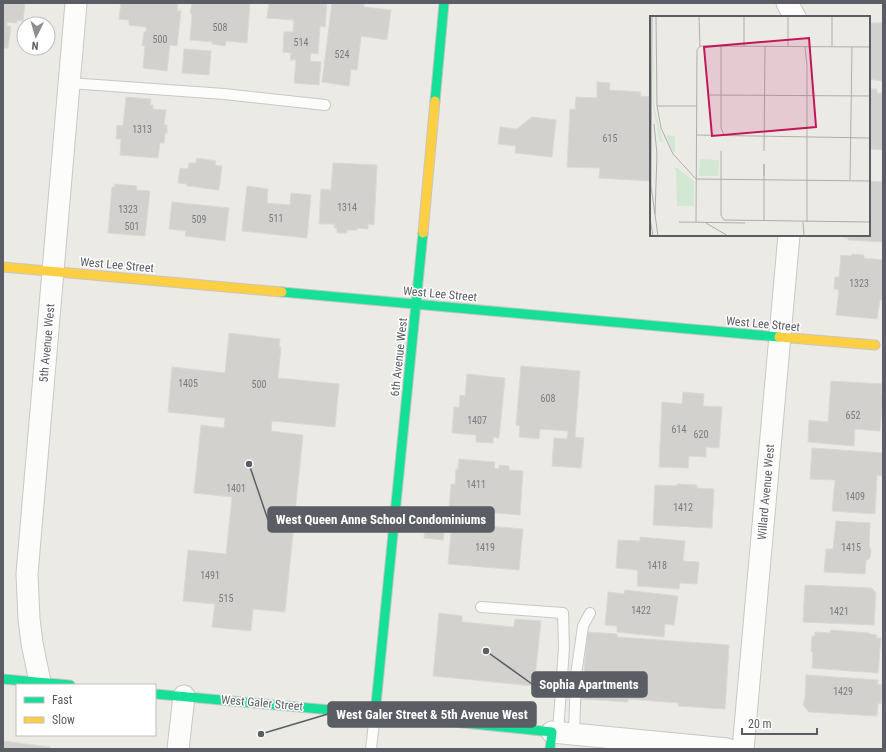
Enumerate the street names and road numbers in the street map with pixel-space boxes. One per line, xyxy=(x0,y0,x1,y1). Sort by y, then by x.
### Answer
street label: West Lee Street xyxy=(79,255,155,275)
street label: West Lee Street xyxy=(402,284,478,304)
street label: 5th Avenue West xyxy=(37,303,57,383)
street label: West Lee Street xyxy=(725,314,801,334)
street label: 6th Avenue West xyxy=(388,317,410,397)
street label: Willard Avenue West xyxy=(755,443,777,541)
street label: West Galer Street xyxy=(220,692,304,714)

